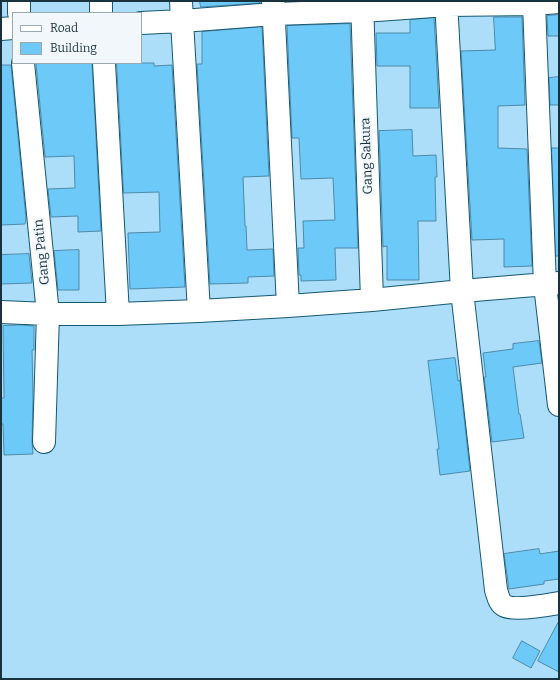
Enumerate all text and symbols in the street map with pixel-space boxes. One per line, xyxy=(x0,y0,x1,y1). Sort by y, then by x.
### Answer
legend xyxy=(12,12,142,64)
text: Road xyxy=(50,21,78,35)
text: Building xyxy=(50,41,97,55)
street label: Gang Sakura xyxy=(358,117,376,195)
street label: Gang Patin xyxy=(31,218,53,286)

